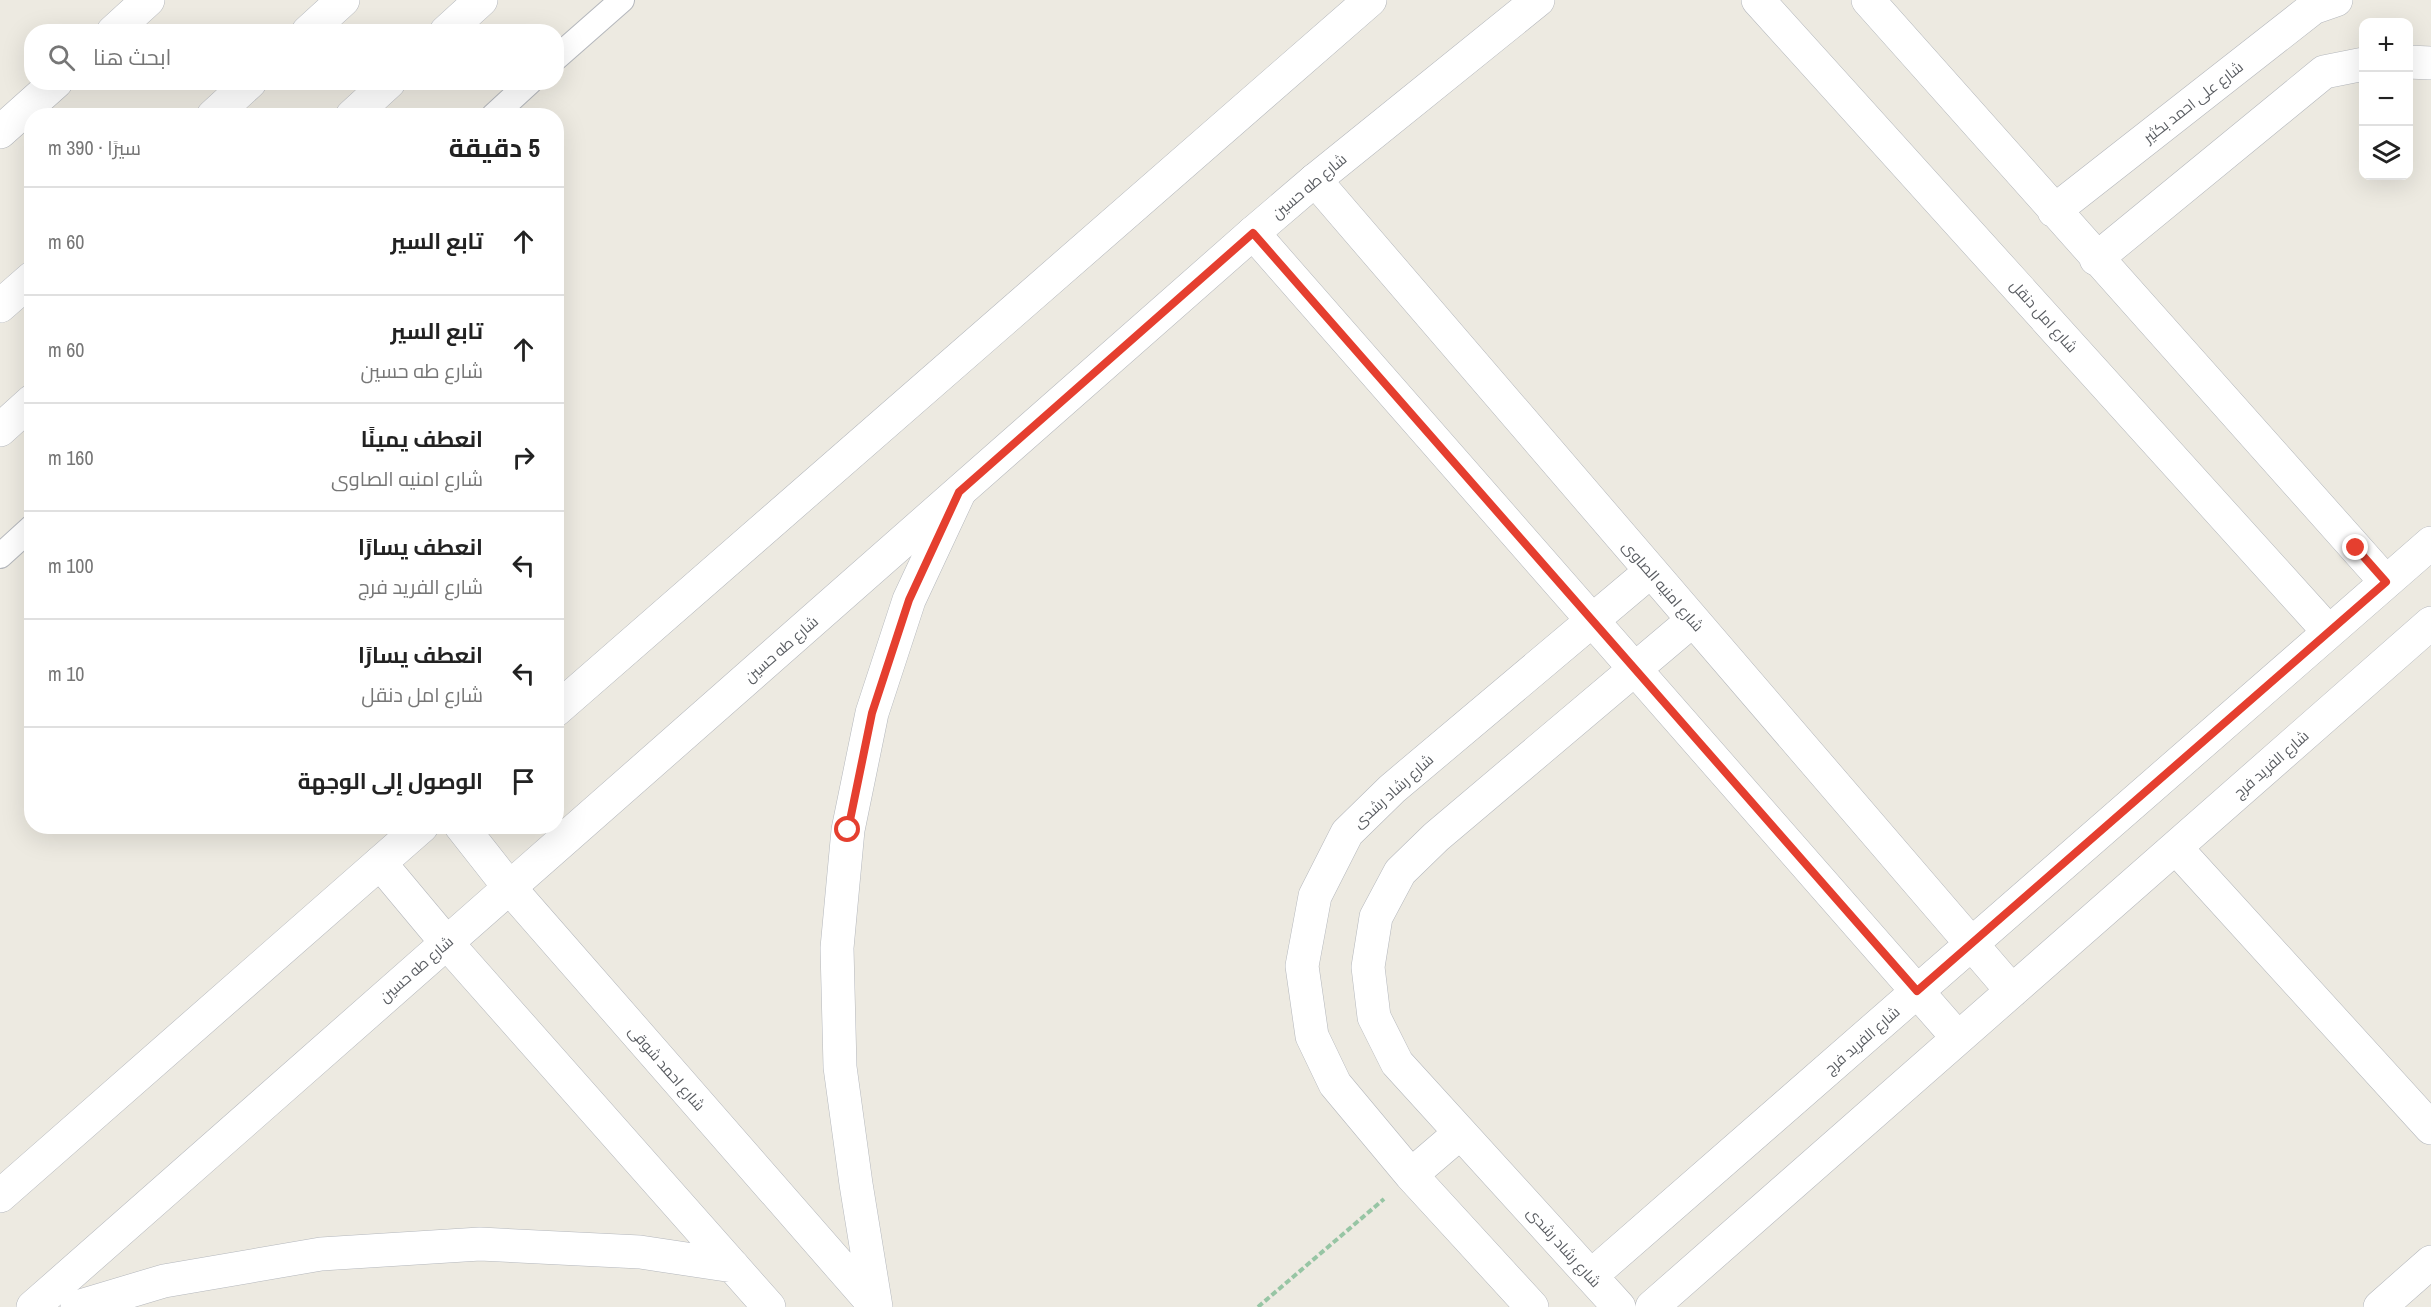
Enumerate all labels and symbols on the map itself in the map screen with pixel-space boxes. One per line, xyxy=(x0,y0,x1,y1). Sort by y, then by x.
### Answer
street label: شارع على احمد بكثير xyxy=(2138,56,2248,149)
street label: شارع طه حسين xyxy=(1267,148,1352,224)
street label: شارع امل دنقل xyxy=(2005,275,2082,358)
route end xyxy=(2342,534,2368,560)
street label: شارع امنيه الصاوى xyxy=(1617,536,1708,637)
street label: شارع طه حسين xyxy=(739,611,823,688)
street label: شارع الفريد فرج xyxy=(2229,725,2314,803)
street label: شارع رشاد رشدى xyxy=(1348,749,1438,834)
route start xyxy=(834,816,860,842)
street label: شارع طه حسين xyxy=(374,931,458,1008)
street label: شارع الفريد فرج xyxy=(1820,1001,1905,1079)
street label: شارع احمد شوقى xyxy=(623,1021,710,1116)
street label: شارع رشاد رشدى xyxy=(1521,1202,1606,1292)

